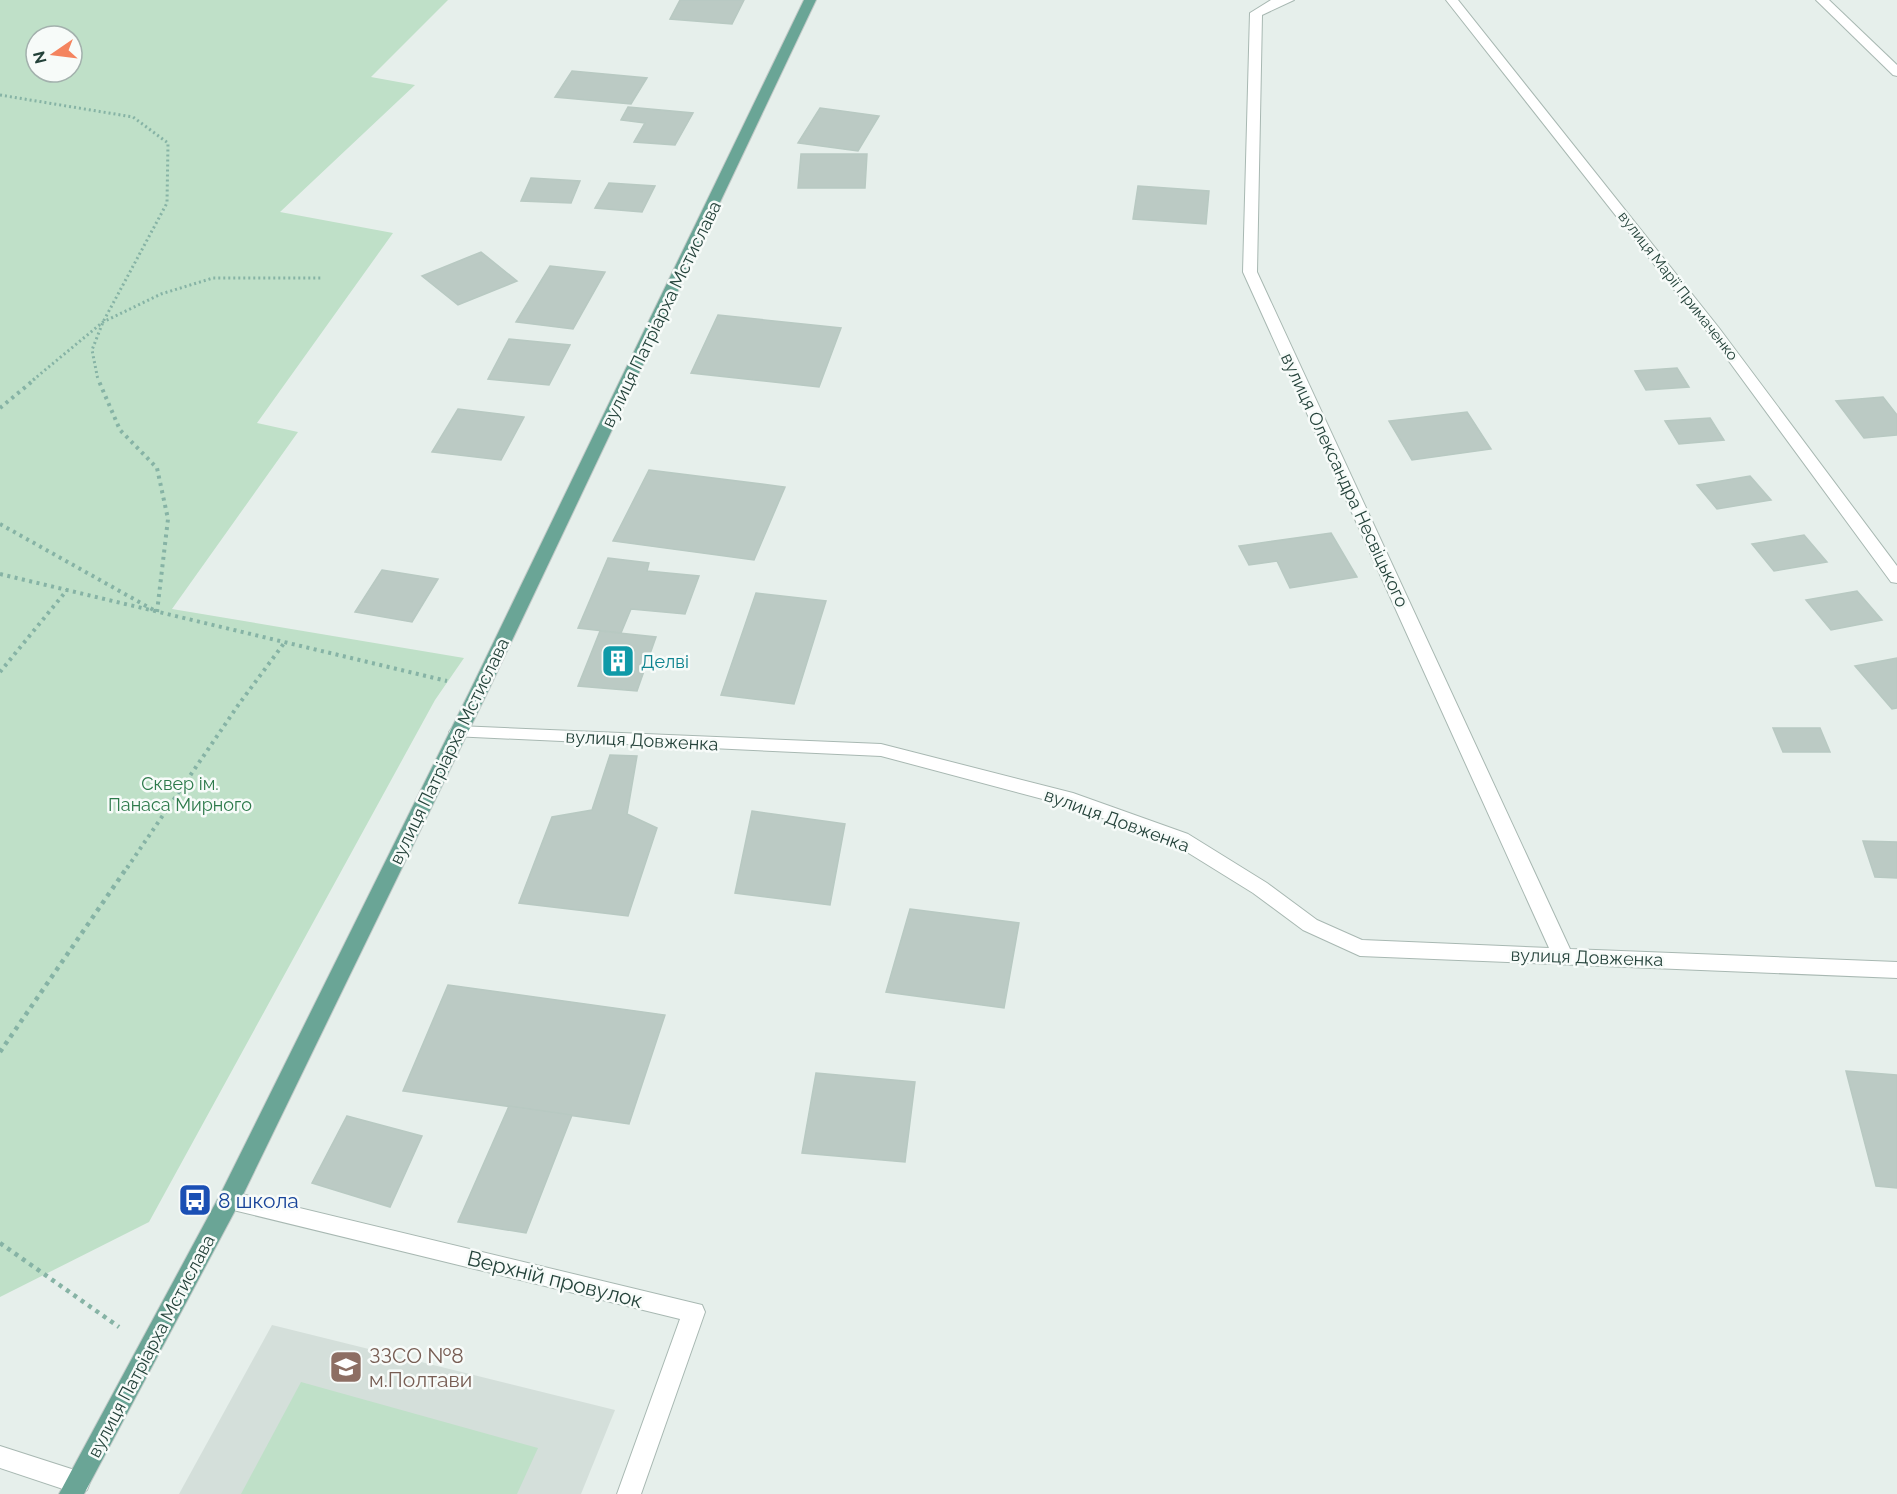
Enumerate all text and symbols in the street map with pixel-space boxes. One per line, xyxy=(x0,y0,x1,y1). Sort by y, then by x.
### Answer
north arrow xyxy=(24,24,84,84)
text: N xyxy=(29,49,51,66)
street label: вулиця Патріарха Мстислава xyxy=(597,197,725,431)
street label: вулиця Марії Примаченко xyxy=(1614,208,1742,364)
street label: вулиця Олександра Несвіцького xyxy=(1277,350,1413,611)
street label: вулиця Патріарха Мстислава xyxy=(385,634,513,868)
building icon: Делві xyxy=(600,643,636,679)
place label: Делві xyxy=(641,651,689,672)
street label: вулиця Довженка xyxy=(565,726,719,754)
park label: Сквер ім. Панаса Мирного xyxy=(108,773,252,815)
street label: вулиця Довженка xyxy=(1042,784,1192,856)
street label: вулиця Довженка xyxy=(1510,944,1664,970)
bus stop icon: 8 школа xyxy=(177,1182,213,1218)
place label: 8 школа xyxy=(218,1188,299,1213)
street label: вулиця Патріарха Мстислава xyxy=(83,1231,219,1461)
street label: Верхній провулок xyxy=(465,1245,645,1313)
place label: ЗЗСО №8 м.Полтави xyxy=(369,1343,472,1392)
school or university icon: ЗЗСО №8 м.Полтави xyxy=(328,1349,364,1385)

